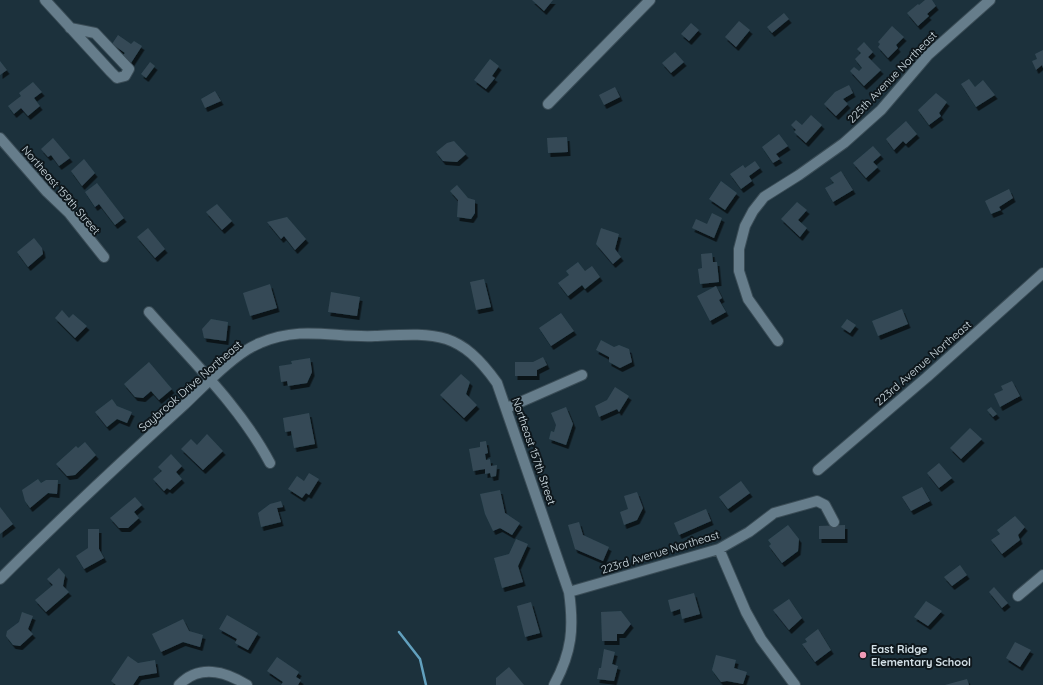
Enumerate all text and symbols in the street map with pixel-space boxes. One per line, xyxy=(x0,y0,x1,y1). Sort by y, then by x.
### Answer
street label: 225th Avenue Northeast xyxy=(844,28,940,126)
street label: Northeast 159th Street xyxy=(19,143,103,237)
street label: 223rd Avenue Northeast xyxy=(872,317,974,409)
street label: Saybrook Drive Northeast xyxy=(136,337,245,435)
street label: Northeast 157th Street xyxy=(509,396,559,507)
street label: 223rd Avenue Northeast xyxy=(599,527,721,577)
place label: East Ridge Elementary School xyxy=(871,642,971,669)
marker: East Ridge Elementary School xyxy=(858,650,868,660)

